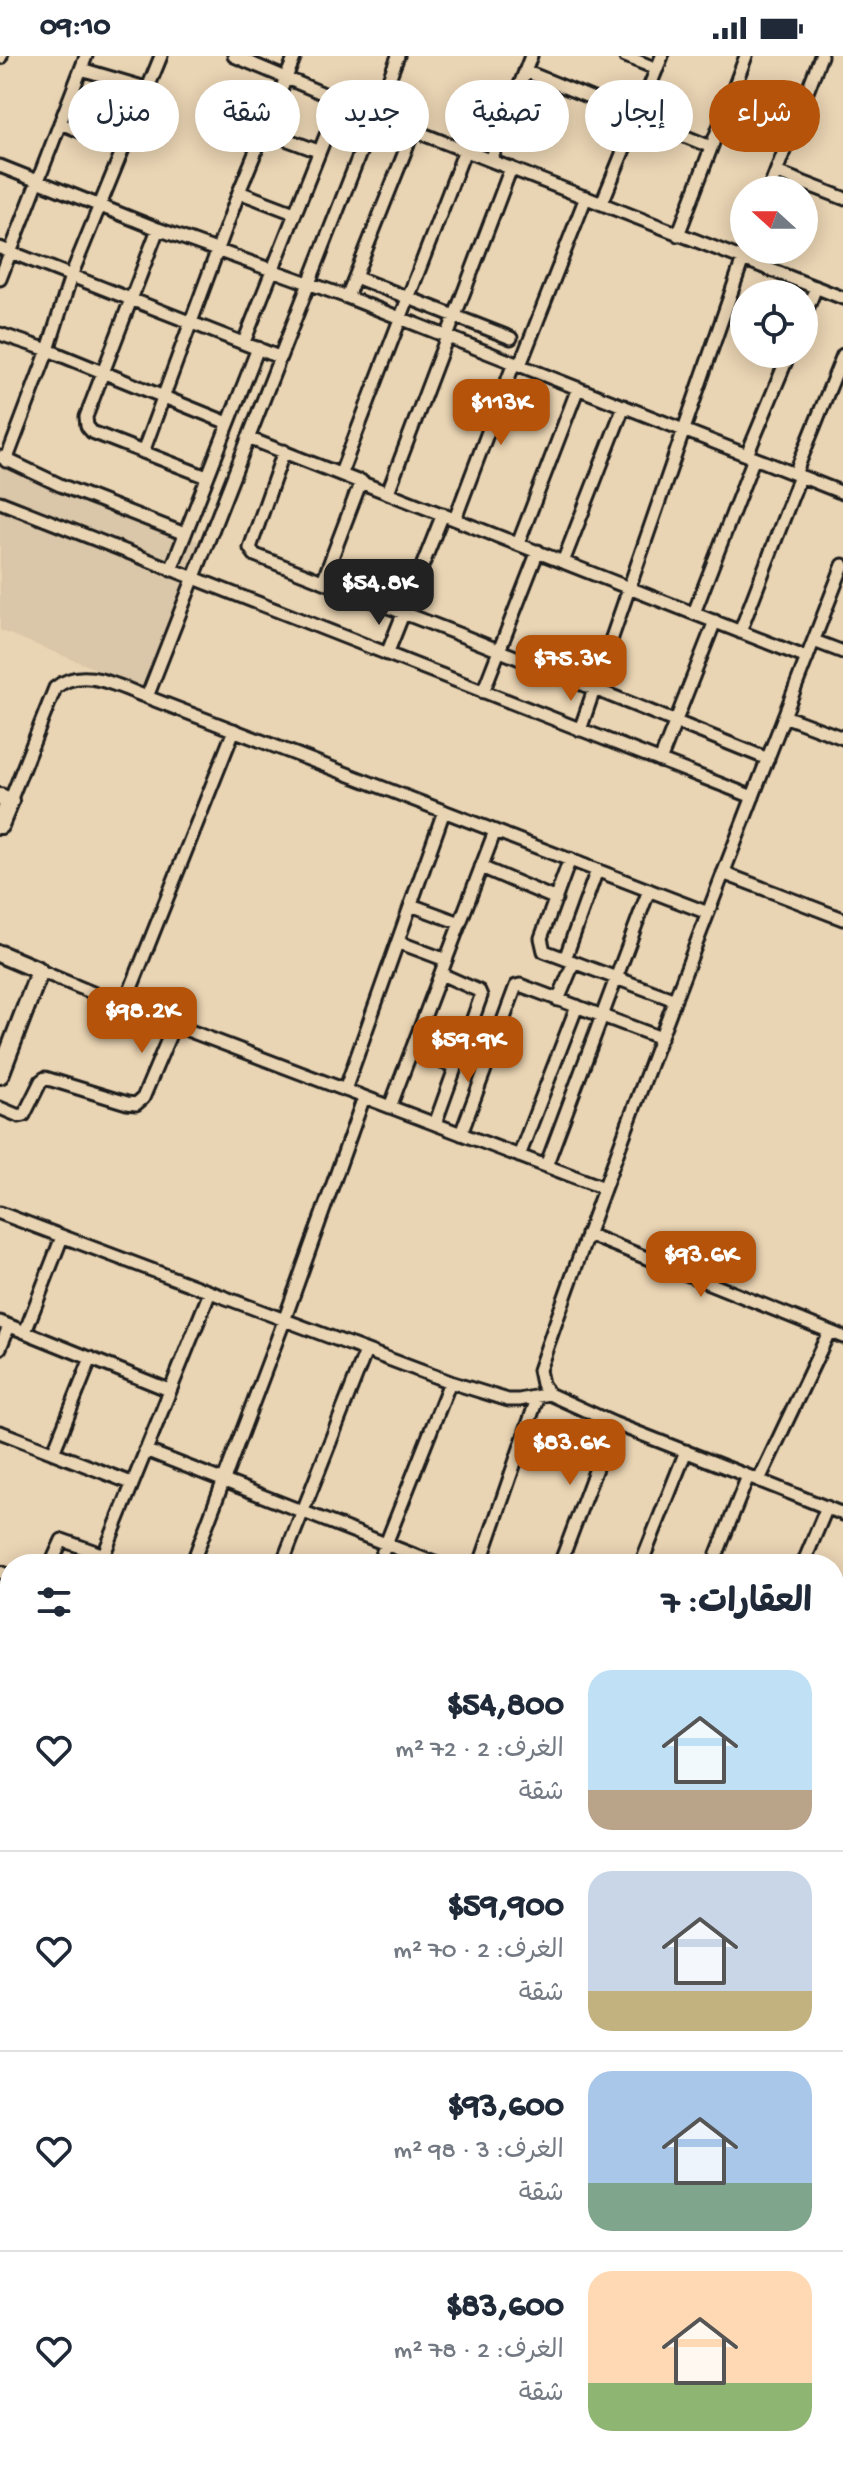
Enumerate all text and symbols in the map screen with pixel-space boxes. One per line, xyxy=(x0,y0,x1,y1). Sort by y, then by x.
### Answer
text: 09:10 xyxy=(40,11,111,46)
chip: منزل xyxy=(68,80,179,152)
chip: شقة xyxy=(195,80,300,152)
chip: جديد xyxy=(316,80,429,152)
chip: تصفية xyxy=(445,80,569,152)
chip: إيجار xyxy=(585,80,693,152)
chip: شراء xyxy=(709,80,820,152)
north arrow xyxy=(730,176,818,264)
map controls xyxy=(730,176,818,368)
button: locate xyxy=(730,280,818,368)
pin: $113K xyxy=(445,379,557,447)
text: $113K xyxy=(471,389,531,420)
pin: $54.8K xyxy=(314,559,444,627)
text: $54.8K xyxy=(342,569,416,600)
pin: $75.3K xyxy=(506,635,636,703)
text: $75.3K xyxy=(534,645,608,676)
pin: $98.2K xyxy=(77,987,207,1055)
text: $98.2K xyxy=(105,997,179,1028)
pin: $59.9K xyxy=(403,1016,533,1084)
text: $59.9K xyxy=(431,1026,505,1057)
pin: $93.6K xyxy=(636,1231,766,1299)
text: $93.6K xyxy=(664,1241,738,1272)
pin: $83.6K xyxy=(505,1419,635,1487)
text: $83.6K xyxy=(532,1429,608,1460)
icon: filters xyxy=(32,1580,76,1624)
text: العقارات: 7 xyxy=(662,1585,812,1625)
text: $54,800 xyxy=(447,1687,564,1727)
icon: home xyxy=(652,1702,748,1798)
icon: heart xyxy=(32,1728,76,1772)
text: الغرف: 2 · 72 m² xyxy=(395,1736,564,1767)
text: شقة xyxy=(519,1779,564,1810)
text: $59,900 xyxy=(447,1888,564,1928)
icon: home xyxy=(652,1903,748,1999)
icon: heart xyxy=(32,1929,76,1973)
text: الغرف: 2 · 70 m² xyxy=(393,1937,564,1968)
text: شقة xyxy=(519,1980,564,2011)
text: $93,600 xyxy=(448,2088,564,2128)
icon: home xyxy=(652,2103,748,2199)
icon: heart xyxy=(32,2129,76,2173)
text: الغرف: 3 · 98 m² xyxy=(394,2137,564,2168)
text: شقة xyxy=(519,2180,564,2211)
text: $83,600 xyxy=(446,2288,564,2328)
icon: home xyxy=(652,2303,748,2399)
icon: heart xyxy=(32,2329,76,2373)
text: الغرف: 2 · 78 m² xyxy=(394,2337,564,2368)
text: شقة xyxy=(519,2380,564,2411)

